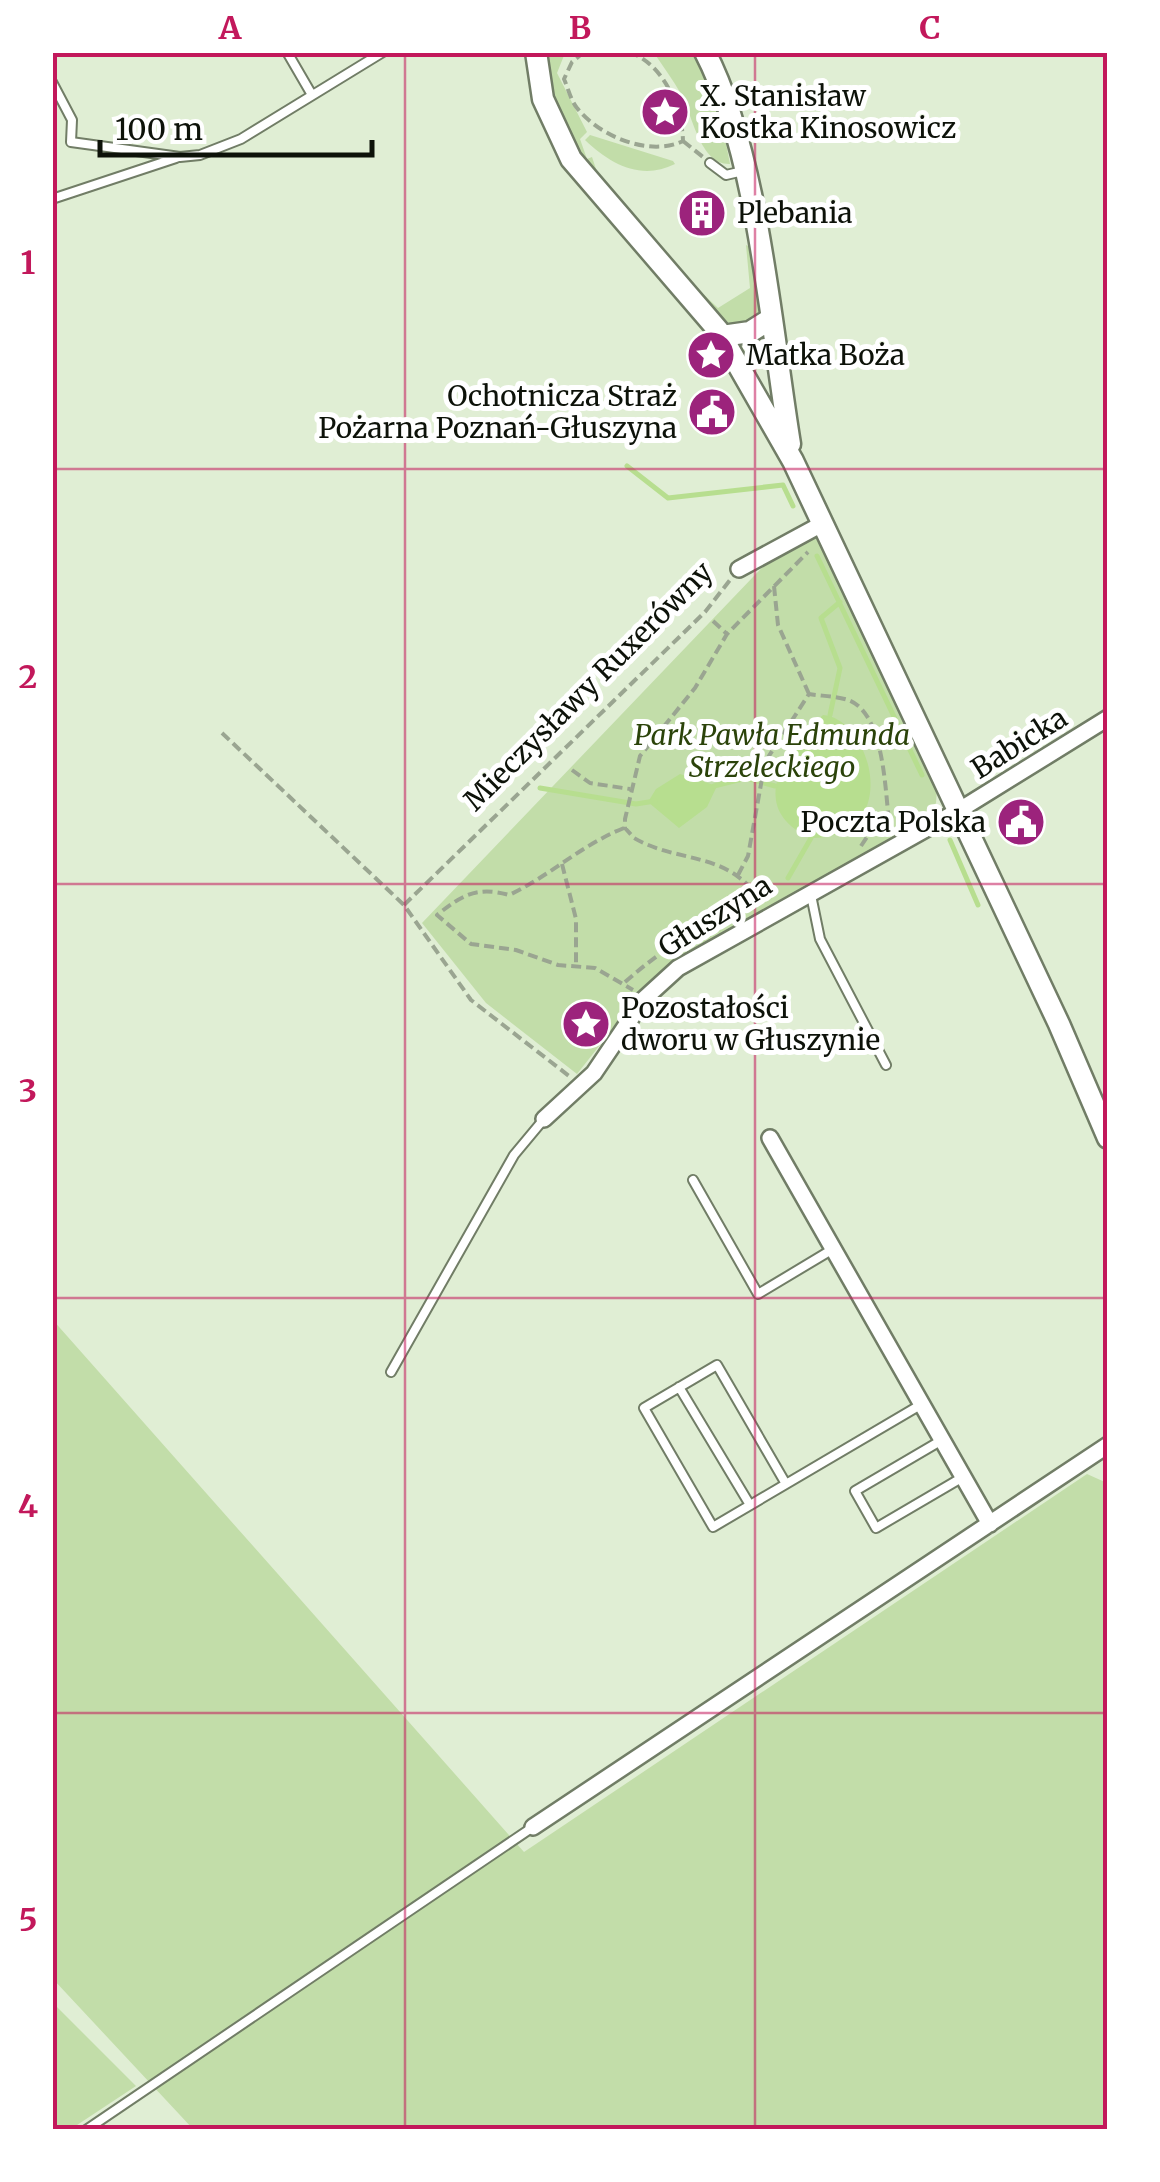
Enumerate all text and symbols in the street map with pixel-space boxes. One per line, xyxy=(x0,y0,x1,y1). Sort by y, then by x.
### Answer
text: A xyxy=(218,8,243,48)
text: B xyxy=(569,8,591,48)
text: C xyxy=(919,8,941,48)
place label: X. Stanisław Kostka Kinosowicz xyxy=(700,78,956,146)
place icon: X. Stanisław Kostka Kinosowicz xyxy=(639,86,691,138)
scale bar xyxy=(100,95,372,157)
text: 100 m xyxy=(115,110,203,148)
building icon: Plebania xyxy=(676,187,728,239)
place label: Plebania xyxy=(737,195,852,231)
text: 1 xyxy=(21,243,36,283)
place icon: Matka Boża xyxy=(685,329,737,381)
place label: Matka Boża xyxy=(746,337,905,373)
place label: Ochotnicza Straż Pożarna Poznań-Głuszyna xyxy=(318,378,677,446)
public building icon: Ochotnicza Straż Pożarna Poznań-Głuszyna xyxy=(686,386,738,438)
street label: Mieczysławy Ruxerówny xyxy=(456,554,720,818)
text: 2 xyxy=(19,657,37,697)
street label: Babicka xyxy=(964,700,1074,786)
park label: Park Pawła Edmunda Strzeleckiego xyxy=(634,717,910,785)
public building icon: Poczta Polska xyxy=(995,796,1047,848)
place label: Poczta Polska xyxy=(801,804,986,840)
street label: Głuszyna xyxy=(652,867,778,965)
place label: Pozostałości dworu w Głuszynie xyxy=(621,990,880,1058)
place icon: Pozostałości dworu w Głuszynie xyxy=(560,998,612,1050)
text: 3 xyxy=(19,1071,37,1111)
text: 4 xyxy=(18,1486,38,1526)
text: 5 xyxy=(19,1900,37,1940)

